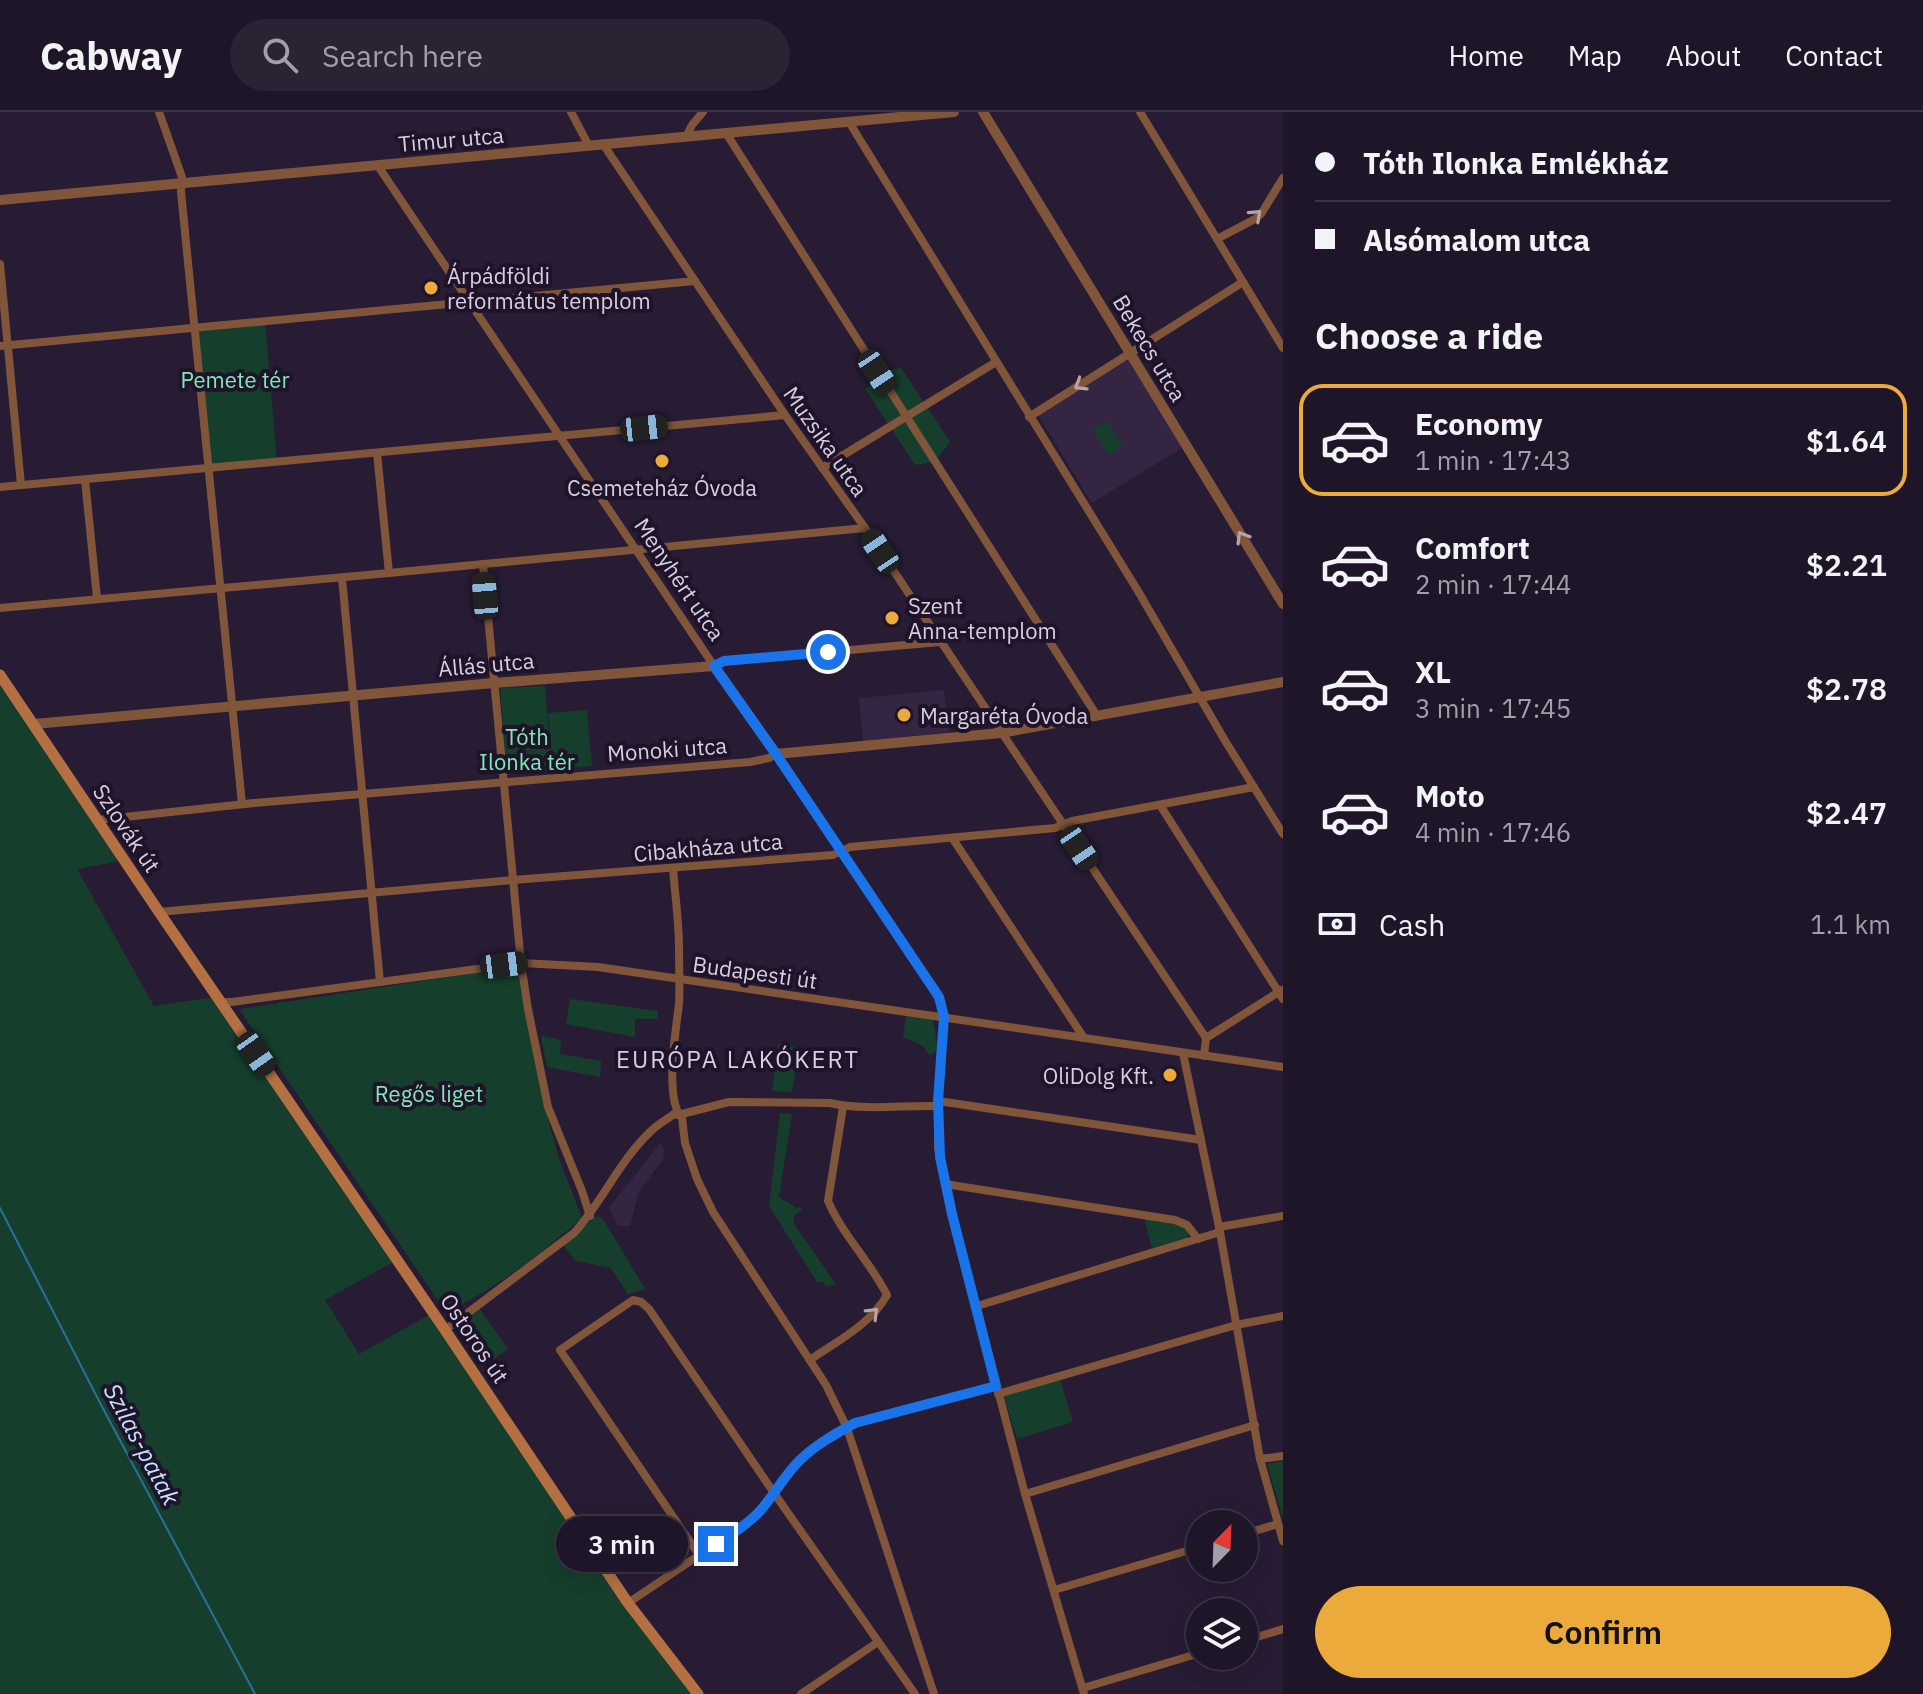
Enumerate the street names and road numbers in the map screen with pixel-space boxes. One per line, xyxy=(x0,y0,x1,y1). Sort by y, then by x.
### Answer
street label: Timur utca xyxy=(397,120,505,158)
street label: Bekecs utca xyxy=(1107,289,1193,407)
street label: Muzsika utca xyxy=(777,380,875,502)
street label: Menyhért utca xyxy=(628,512,732,646)
street label: Állás utca xyxy=(437,645,536,683)
street label: Monoki utca xyxy=(606,730,728,768)
street label: Szlovák út xyxy=(87,778,167,878)
street label: Cibakháza utca xyxy=(632,826,784,868)
street label: Budapesti út xyxy=(691,949,819,995)
street label: Ostoros út xyxy=(434,1287,516,1389)

